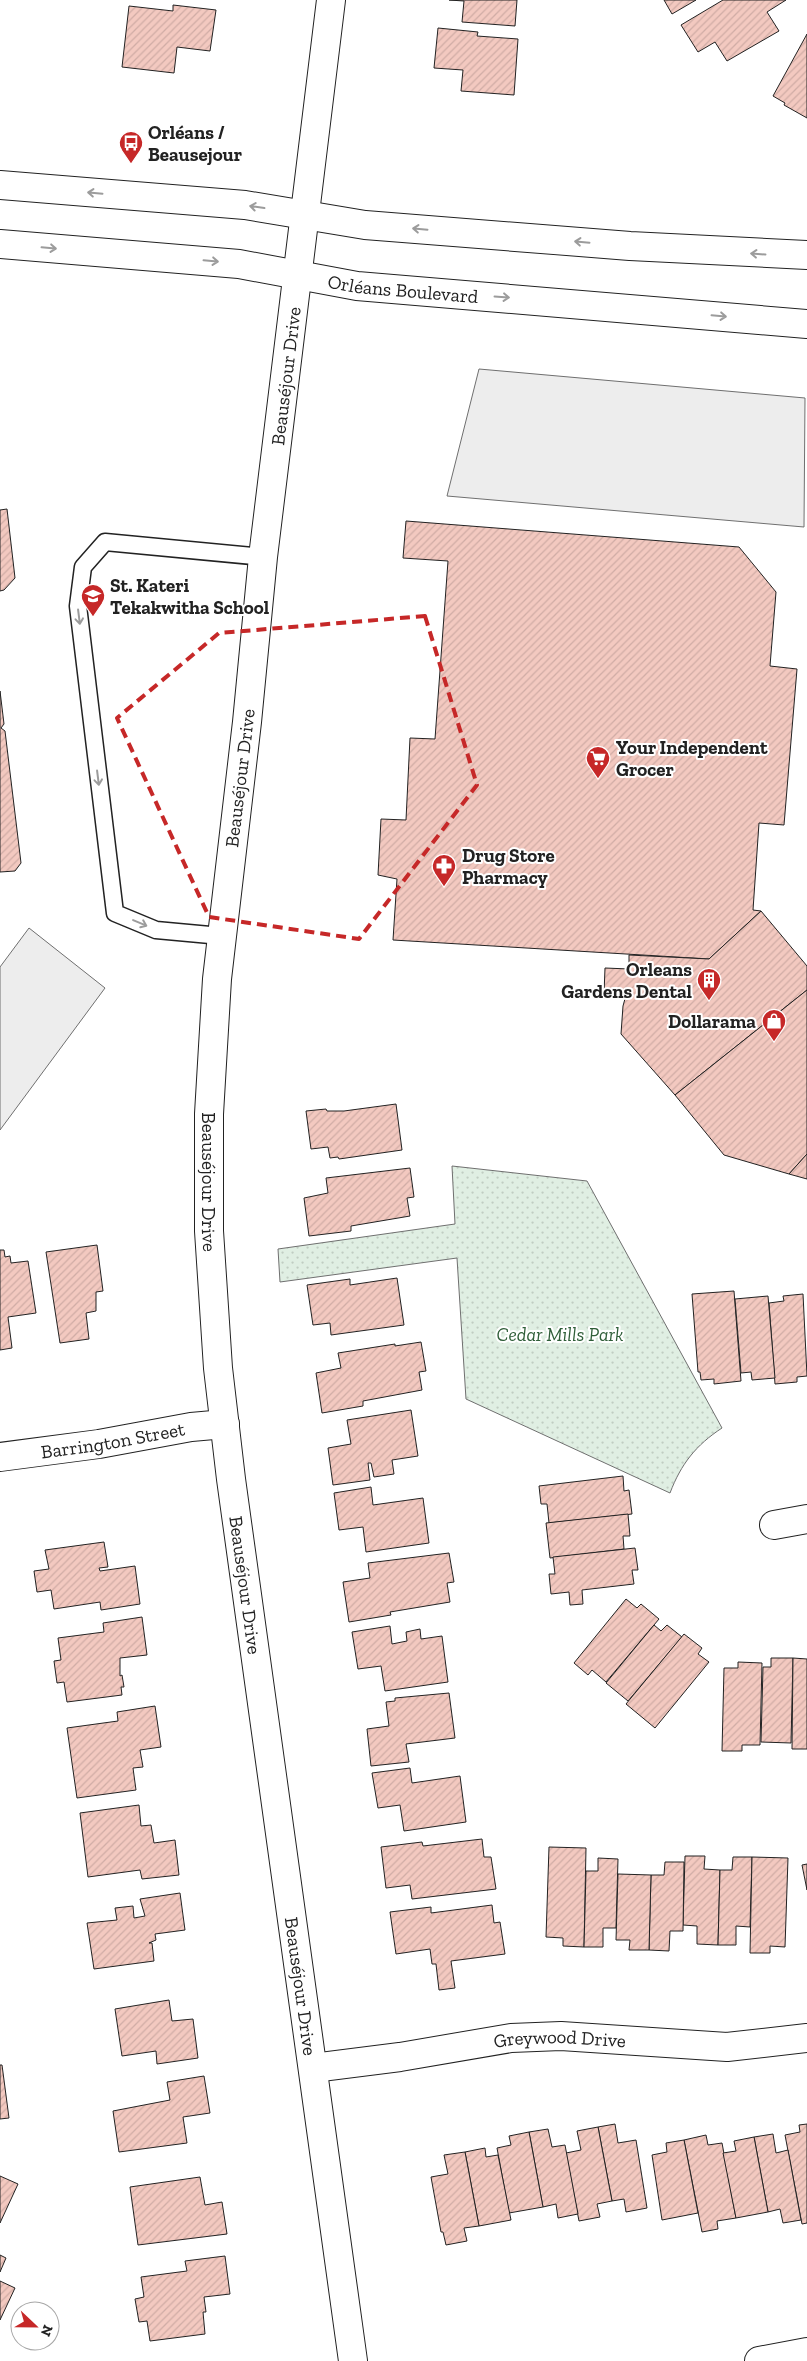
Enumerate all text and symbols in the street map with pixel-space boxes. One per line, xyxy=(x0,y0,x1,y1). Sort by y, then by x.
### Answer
place label: Orléans / Beausejour xyxy=(148,121,243,166)
bus stop icon: Orléans / Beausejour xyxy=(118,130,144,164)
one-way arrow xyxy=(87,188,103,197)
one-way arrow xyxy=(249,201,265,211)
one-way arrow xyxy=(412,224,428,234)
one-way arrow xyxy=(574,237,590,246)
one-way arrow xyxy=(40,244,56,253)
one-way arrow xyxy=(751,249,767,258)
one-way arrow xyxy=(202,257,218,266)
street label: Orléans Boulevard xyxy=(326,269,480,308)
one-way arrow xyxy=(494,293,510,302)
street label: Beauséjour Drive xyxy=(266,305,306,447)
one-way arrow xyxy=(711,312,727,321)
place label: St. Kateri Tekakwitha School xyxy=(110,574,270,619)
school or university icon: St. Kateri Tekakwitha School xyxy=(80,583,106,617)
one-way arrow xyxy=(74,609,84,625)
street label: Beauséjour Drive xyxy=(220,707,260,849)
place label: Your Independent Grocer xyxy=(616,736,768,781)
supermarket icon: Your Independent Grocer xyxy=(585,745,611,779)
one-way arrow xyxy=(93,770,103,786)
place label: Drug Store Pharmacy xyxy=(462,844,555,889)
pharmacy icon: Drug Store Pharmacy xyxy=(431,853,457,887)
one-way arrow xyxy=(132,920,147,929)
place label: Orleans Gardens Dental xyxy=(561,958,693,1003)
building icon: Orleans Gardens Dental xyxy=(696,967,722,1001)
shop icon: Dollarama xyxy=(761,1008,787,1042)
place label: Dollarama xyxy=(668,1010,756,1033)
street label: Beauséjour Drive xyxy=(197,1112,222,1253)
park label: Cedar Mills Park xyxy=(496,1323,624,1346)
street label: Barrington Street xyxy=(39,1417,187,1463)
street label: Beauséjour Drive xyxy=(225,1514,267,1656)
street label: Beauséjour Drive xyxy=(280,1916,322,2057)
street label: Greywood Drive xyxy=(492,2024,627,2052)
north arrow xyxy=(10,2301,60,2351)
text: N xyxy=(37,2323,56,2339)

